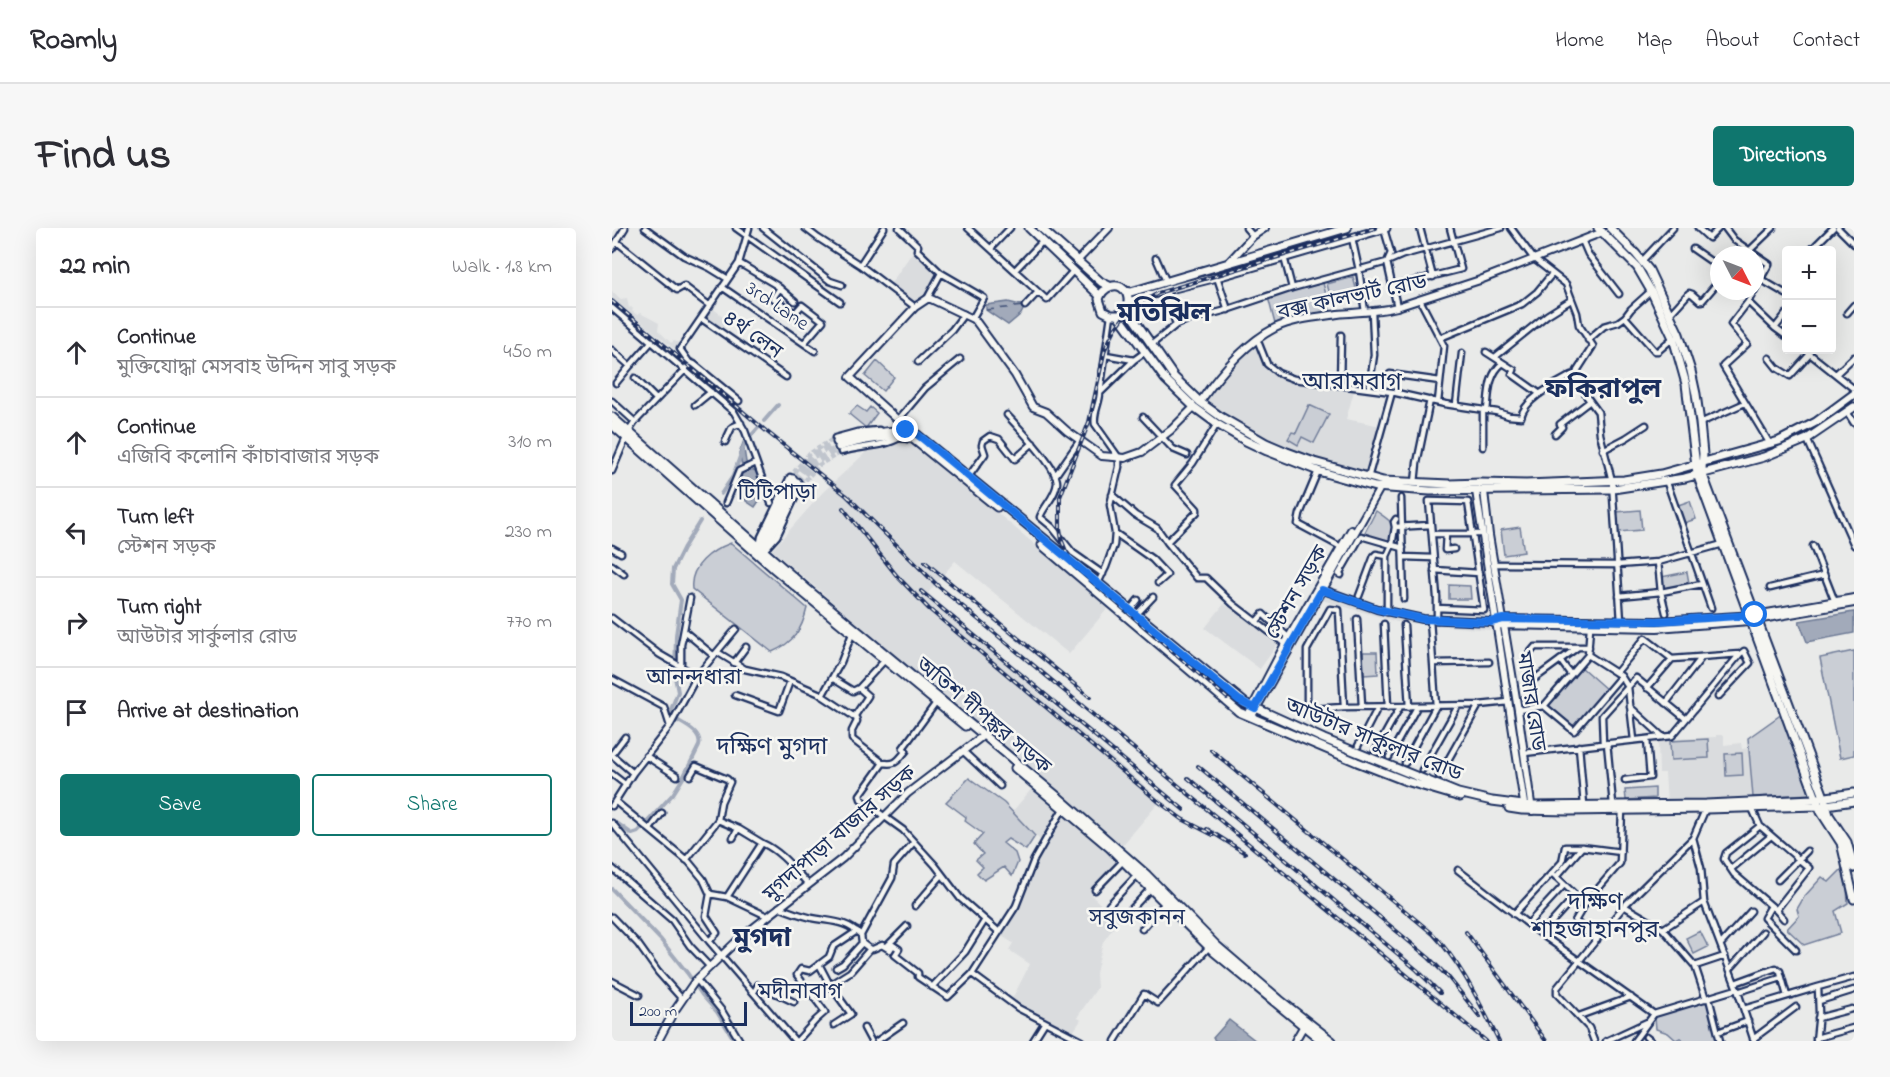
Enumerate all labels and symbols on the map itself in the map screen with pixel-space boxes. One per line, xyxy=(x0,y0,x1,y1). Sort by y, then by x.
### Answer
north arrow xyxy=(1710,246,1764,300)
street label: বক্স কালভার্ট রোড xyxy=(1274,267,1431,329)
street label: 3rd Lane xyxy=(739,274,815,339)
district label: মতিঝিল xyxy=(1116,295,1211,334)
street label: ৪র্থ লেন xyxy=(716,304,788,367)
district label: আরামবাগ xyxy=(1301,366,1402,401)
district label: ফকিরাপুল xyxy=(1544,371,1662,410)
route end xyxy=(892,416,918,442)
district label: টিটিপাড়া xyxy=(737,478,818,510)
street label: স্টেশন সড়ক xyxy=(1259,540,1337,645)
route start xyxy=(1741,601,1767,627)
street label: মাজার রোড xyxy=(1507,648,1553,754)
street label: অতিশ দীপঙ্কর সড়ক xyxy=(908,650,1058,783)
district label: আনন্দধারা xyxy=(645,663,743,695)
street label: আউটার সার্কুলার রোড xyxy=(1279,691,1467,791)
district label: দক্ষিণ মুগদা xyxy=(716,731,828,766)
street label: মুগদাপাড়া বাজার সড়ক xyxy=(756,759,924,910)
district label: দক্ষিণ শাহজাহানপুর xyxy=(1530,886,1660,949)
district label: সবুজকানন xyxy=(1088,903,1186,935)
district label: মুগদা xyxy=(732,920,792,959)
district label: মদীনাবাগ xyxy=(757,977,843,1009)
scale bar xyxy=(630,999,747,1026)

